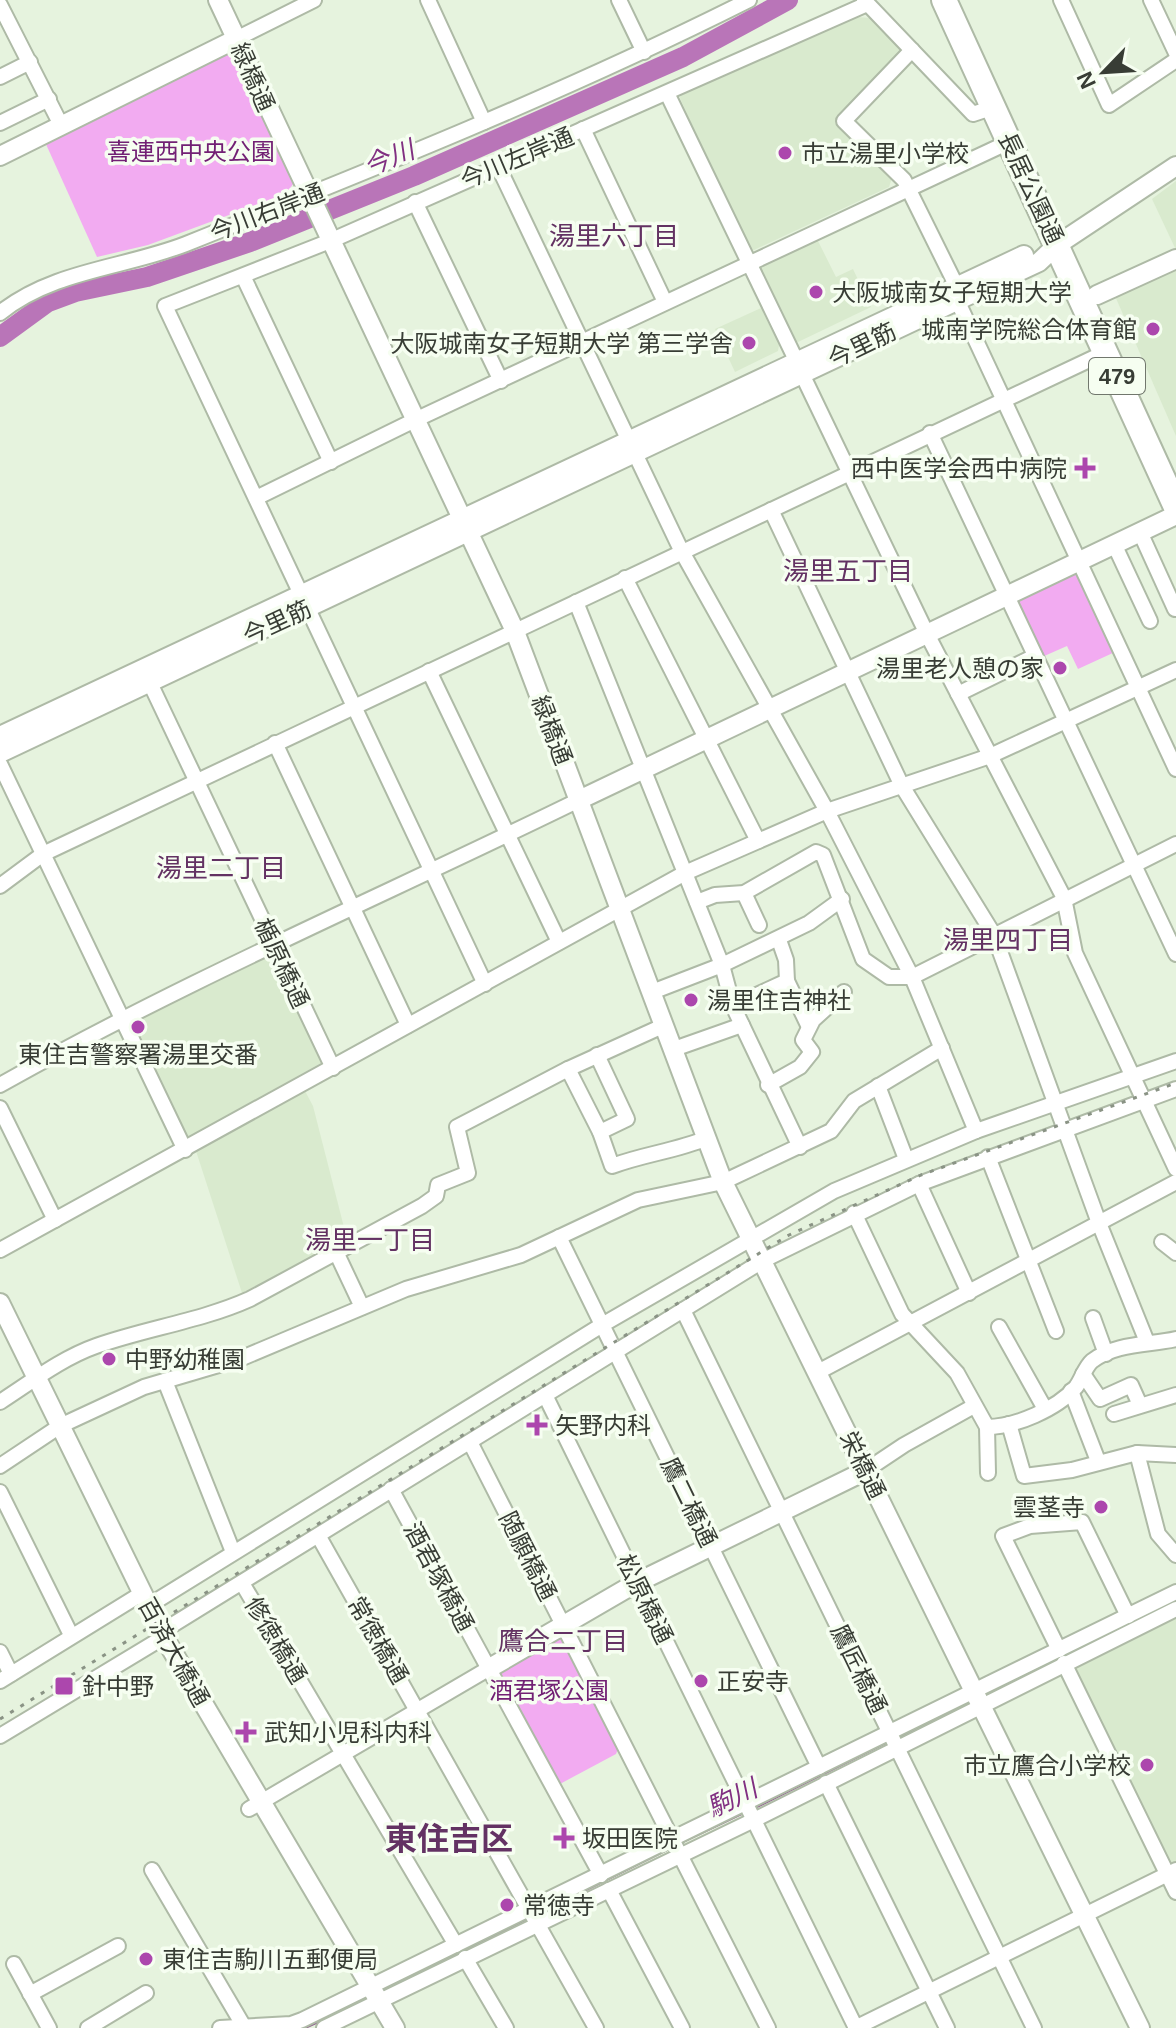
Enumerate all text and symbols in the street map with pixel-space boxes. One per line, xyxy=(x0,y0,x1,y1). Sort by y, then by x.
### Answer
north arrow xyxy=(1064,32,1144,112)
street label: 緑橋通 xyxy=(226,39,280,115)
text: N xyxy=(1072,68,1101,93)
street label: 今川左岸通 xyxy=(456,122,578,194)
street label: 長居公園通 xyxy=(993,128,1069,248)
water label: 今川 xyxy=(359,133,422,182)
park label: 喜連西中央公園 xyxy=(107,138,275,165)
place label: 市立湯里小学校 xyxy=(801,140,969,167)
marker: 市立湯里小学校 xyxy=(776,144,794,162)
street label: 今川右岸通 xyxy=(206,178,328,246)
district label: 湯里六丁目 xyxy=(549,221,679,251)
place label: 大阪城南女子短期大学 xyxy=(832,279,1072,306)
marker: 大阪城南女子短期大学 xyxy=(807,283,825,301)
place label: 城南学院総合体育館 xyxy=(921,316,1137,343)
street label: 今里筋 xyxy=(824,317,900,373)
marker: 城南学院総合体育館 xyxy=(1144,320,1162,338)
place label: 大阪城南女子短期大学 第三学舎 xyxy=(390,330,733,357)
marker: 大阪城南女子短期大学 第三学舎 xyxy=(740,334,758,352)
road number: 479 xyxy=(1089,358,1145,394)
place label: 西中医学会西中病院 xyxy=(851,455,1067,482)
marker: 西中医学会西中病院 xyxy=(1074,457,1096,479)
district label: 湯里五丁目 xyxy=(783,556,913,586)
street label: 今里筋 xyxy=(239,595,315,649)
place label: 湯里老人憩の家 xyxy=(876,655,1044,682)
marker: 湯里老人憩の家 xyxy=(1051,659,1069,677)
street label: 緑橋通 xyxy=(526,692,578,768)
district label: 湯里二丁目 xyxy=(156,853,286,883)
street label: 楯原橋通 xyxy=(249,914,315,1012)
district label: 湯里四丁目 xyxy=(943,925,1073,955)
place label: 湯里住吉神社 xyxy=(707,987,851,1014)
marker: 湯里住吉神社 xyxy=(682,991,700,1009)
marker: 東住吉警察署湯里交番 xyxy=(129,1018,147,1036)
place label: 東住吉警察署湯里交番 xyxy=(18,1041,258,1068)
district label: 湯里一丁目 xyxy=(305,1225,435,1255)
place label: 中野幼稚園 xyxy=(125,1346,245,1373)
marker: 中野幼稚園 xyxy=(100,1350,118,1368)
place label: 矢野内科 xyxy=(555,1412,651,1439)
marker: 矢野内科 xyxy=(526,1414,548,1436)
street label: 栄橋通 xyxy=(835,1427,891,1503)
street label: 鷹二橋通 xyxy=(656,1453,722,1551)
place label: 雲茎寺 xyxy=(1013,1494,1085,1521)
marker: 雲茎寺 xyxy=(1092,1498,1110,1516)
street label: 随願橋通 xyxy=(494,1507,562,1605)
street label: 酒君塚橋通 xyxy=(399,1518,479,1636)
street label: 松原橋通 xyxy=(612,1550,678,1648)
street label: 修徳橋通 xyxy=(240,1592,312,1688)
street label: 常徳橋通 xyxy=(342,1592,414,1688)
street label: 百済大橋通 xyxy=(133,1593,215,1711)
street label: 鷹匠橋通 xyxy=(826,1620,892,1718)
district label: 鷹合二丁目 xyxy=(498,1626,628,1656)
place label: 正安寺 xyxy=(717,1668,789,1695)
marker: 正安寺 xyxy=(692,1672,710,1690)
place label: 針中野 xyxy=(82,1673,154,1700)
marker: 針中野 xyxy=(53,1675,75,1697)
park label: 酒君塚公園 xyxy=(489,1677,609,1704)
place label: 武知小児科内科 xyxy=(264,1719,432,1746)
marker: 武知小児科内科 xyxy=(235,1721,257,1743)
place label: 市立鷹合小学校 xyxy=(963,1752,1131,1779)
marker: 市立鷹合小学校 xyxy=(1138,1756,1156,1774)
water label: 駒川 xyxy=(702,1772,765,1823)
district label: 東住吉区 xyxy=(385,1821,513,1857)
place label: 坂田医院 xyxy=(582,1825,678,1852)
marker: 坂田医院 xyxy=(553,1827,575,1849)
place label: 常徳寺 xyxy=(523,1892,595,1919)
marker: 常徳寺 xyxy=(498,1896,516,1914)
place label: 東住吉駒川五郵便局 xyxy=(162,1946,378,1973)
marker: 東住吉駒川五郵便局 xyxy=(137,1950,155,1968)

